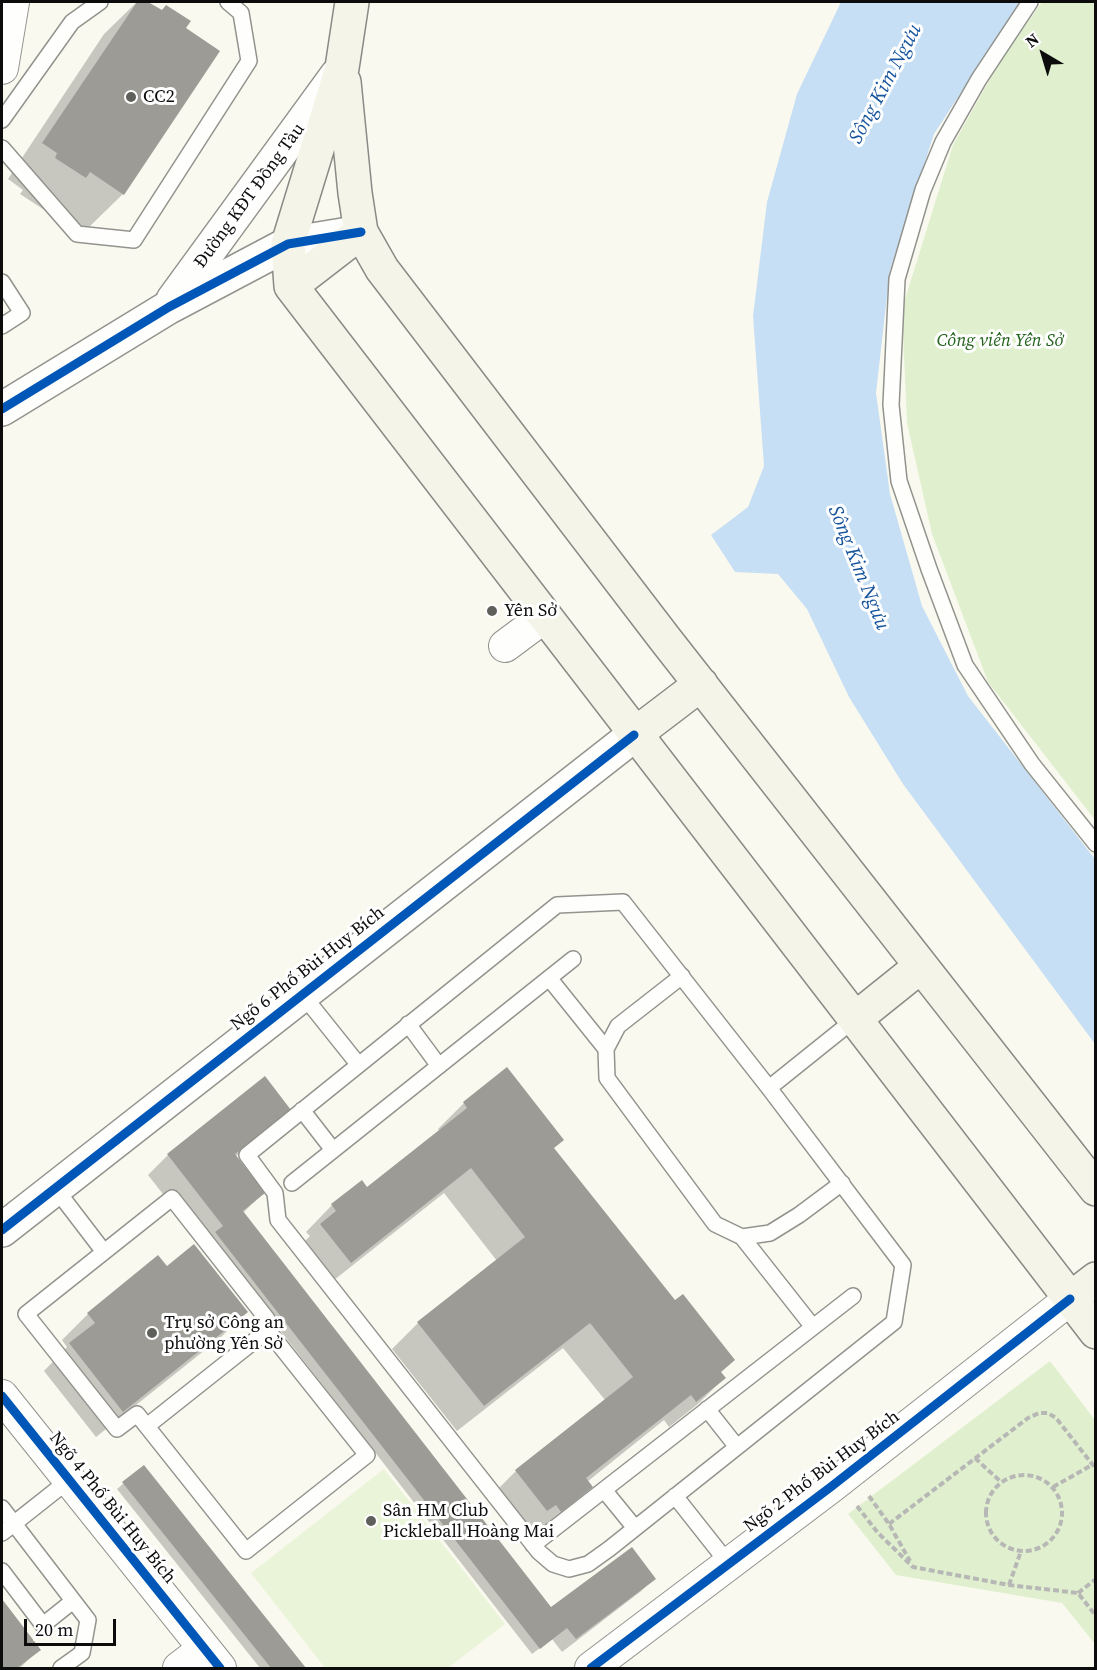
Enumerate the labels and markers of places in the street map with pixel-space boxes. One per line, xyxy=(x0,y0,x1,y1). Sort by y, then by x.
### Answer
place label: CC2 xyxy=(143,86,175,108)
marker: CC2 xyxy=(124,90,138,104)
place label: Yên Sở xyxy=(504,600,557,622)
marker: Yên Sở xyxy=(485,604,499,618)
place label: Trụ sở Công an phường Yên Sở xyxy=(164,1312,284,1354)
marker: Trụ sở Công an phường Yên Sở xyxy=(145,1326,159,1340)
place label: Sân HM Club Pickleball Hoàng Mai xyxy=(383,1500,554,1543)
marker: Sân HM Club Pickleball Hoàng Mai xyxy=(364,1514,378,1528)

